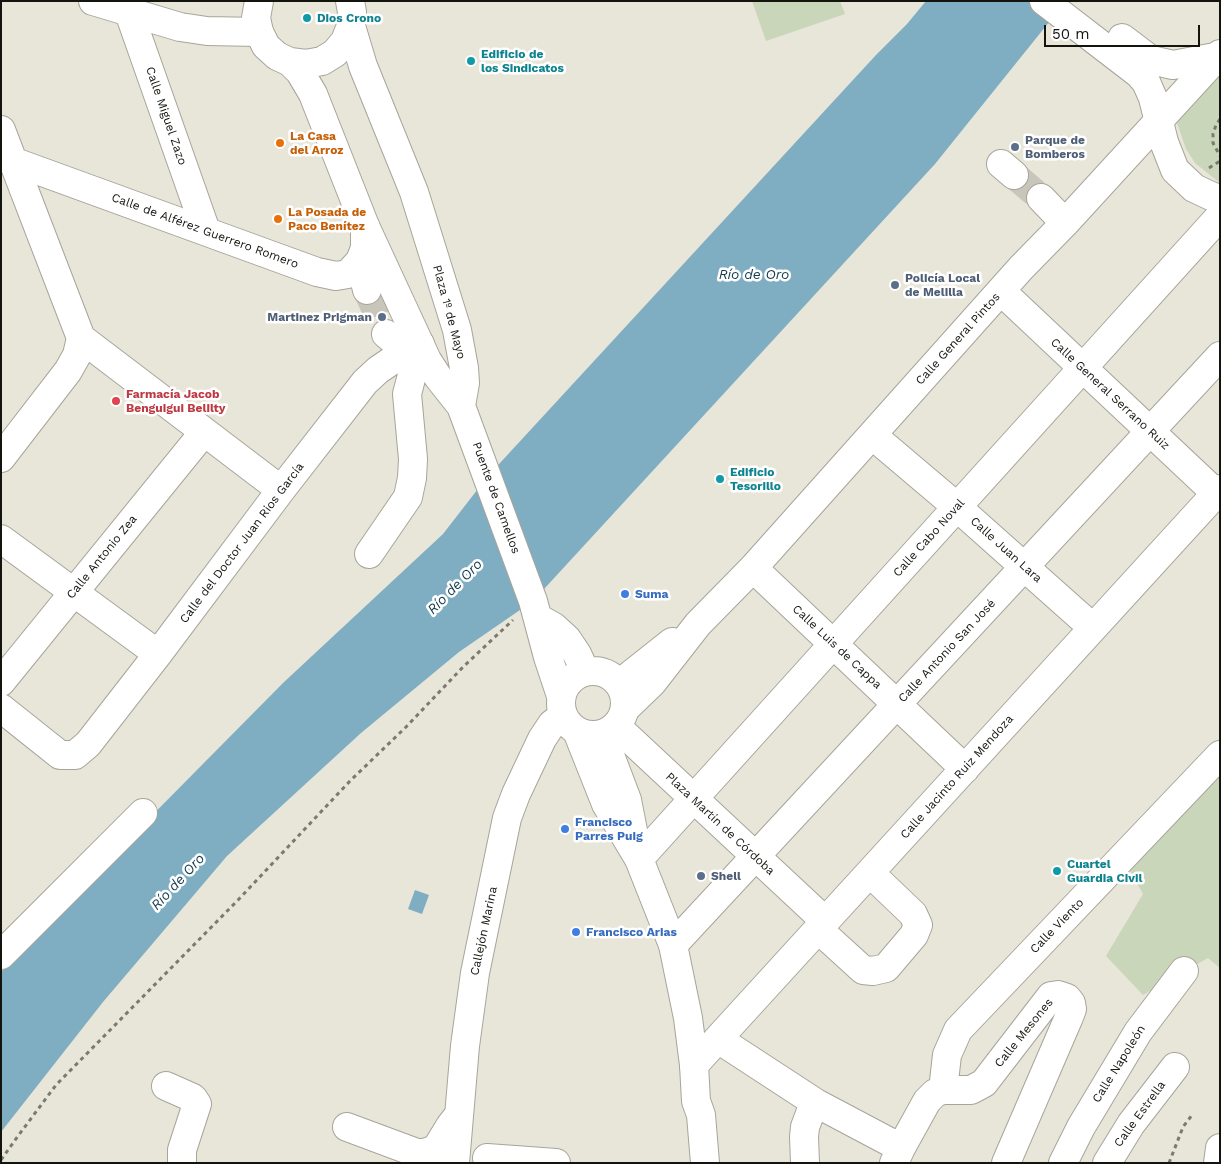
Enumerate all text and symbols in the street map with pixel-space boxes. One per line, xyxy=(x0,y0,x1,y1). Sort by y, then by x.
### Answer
place label: Dios Crono xyxy=(317,11,381,25)
marker: Dios Crono xyxy=(301,12,313,24)
scale bar xyxy=(1046,15,1202,47)
text: 50 m xyxy=(1052,25,1089,43)
place label: Edificio de los Sindicatos xyxy=(481,47,564,75)
marker: Edificio de los Sindicatos xyxy=(465,55,477,67)
street label: Calle Miguel Zazo xyxy=(142,65,190,167)
place label: La Casa del Arroz xyxy=(290,129,344,157)
place label: Parque de Bomberos xyxy=(1025,133,1085,161)
marker: La Casa del Arroz xyxy=(274,137,286,149)
marker: Parque de Bomberos xyxy=(1009,141,1021,153)
street label: Calle de Alférez Guerrero Romero xyxy=(110,190,300,272)
place label: La Posada de Paco Benítez xyxy=(288,205,366,233)
marker: La Posada de Paco Benítez xyxy=(272,213,284,225)
street label: Plaza 1º de Mayo xyxy=(430,263,468,361)
water label: Río de Oro xyxy=(719,267,789,283)
place label: Policía Local de Melilla xyxy=(905,271,980,299)
marker: Policía Local de Melilla xyxy=(889,279,901,291)
street label: Calle General Pintos xyxy=(913,290,1003,388)
place label: Martinez Prigman xyxy=(267,310,372,324)
marker: Martinez Prigman xyxy=(376,311,388,323)
street label: Calle General Serrano Ruiz xyxy=(1048,335,1172,453)
place label: Farmacía Jacob Benguigui Belilty xyxy=(126,387,226,415)
marker: Farmacía Jacob Benguigui Belilty xyxy=(110,395,122,407)
street label: Puente de Camellos xyxy=(469,440,523,556)
street label: Calle del Doctor Juan Rios García xyxy=(177,460,307,626)
place label: Edificio Tesorillo xyxy=(730,465,781,493)
marker: Edificio Tesorillo xyxy=(714,473,726,485)
street label: Calle Cabo Noval xyxy=(890,496,968,580)
street label: Calle Antonio Zea xyxy=(64,512,140,602)
street label: Calle Juan Lara xyxy=(967,514,1045,586)
water label: Río de Oro xyxy=(424,556,486,618)
place label: Suma xyxy=(635,587,668,601)
marker: Suma xyxy=(619,588,631,600)
street label: Calle Antonio San José xyxy=(895,596,999,706)
street label: Calle Luis de Cappa xyxy=(789,602,885,692)
street label: Calle Jacinto Ruiz Mendoza xyxy=(898,712,1016,842)
street label: Plaza Martín de Córdoba xyxy=(662,770,778,878)
place label: Francisco Parres Puig xyxy=(575,815,643,843)
marker: Francisco Parres Puig xyxy=(559,823,571,835)
water label: Río de Oro xyxy=(148,850,208,914)
place label: Cuartel Guardia Civil xyxy=(1067,857,1142,885)
marker: Cuartel Guardia Civil xyxy=(1051,865,1063,877)
place label: Shell xyxy=(711,869,741,883)
marker: Shell xyxy=(695,870,707,882)
street label: Callejón Marina xyxy=(468,885,500,977)
street label: Calle Viento xyxy=(1027,896,1087,956)
place label: Francisco Arias xyxy=(586,925,677,939)
marker: Francisco Arias xyxy=(570,926,582,938)
street label: Calle Mesones xyxy=(992,996,1056,1070)
street label: Calle Napoleón xyxy=(1089,1023,1149,1105)
street label: Calle Estrella xyxy=(1111,1078,1169,1150)

